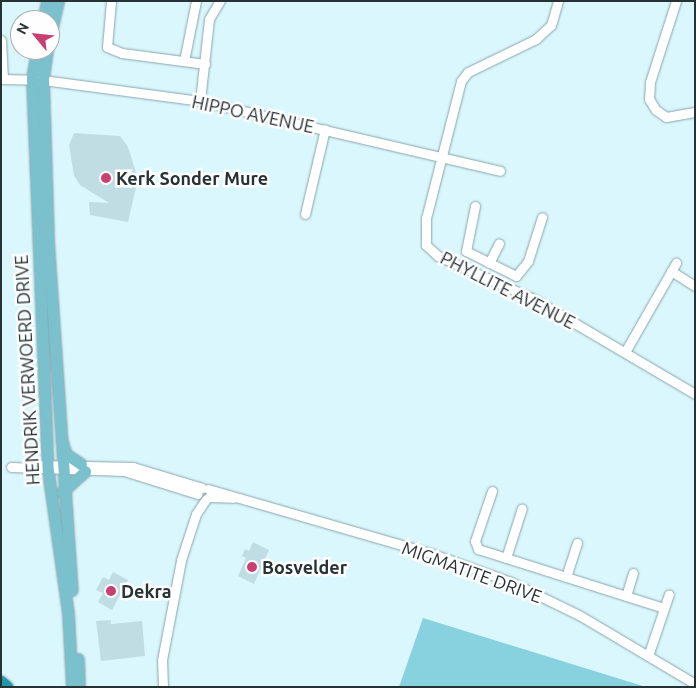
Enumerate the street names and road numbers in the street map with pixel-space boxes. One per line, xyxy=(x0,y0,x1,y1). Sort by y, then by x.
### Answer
street label: HIPPO AVENUE xyxy=(190,91,316,137)
street label: PHYLLITE AVENUE xyxy=(437,247,579,333)
street label: HENDRIK VERWOERD DRIVE xyxy=(10,254,44,486)
street label: MIGMATITE DRIVE xyxy=(399,537,545,607)

